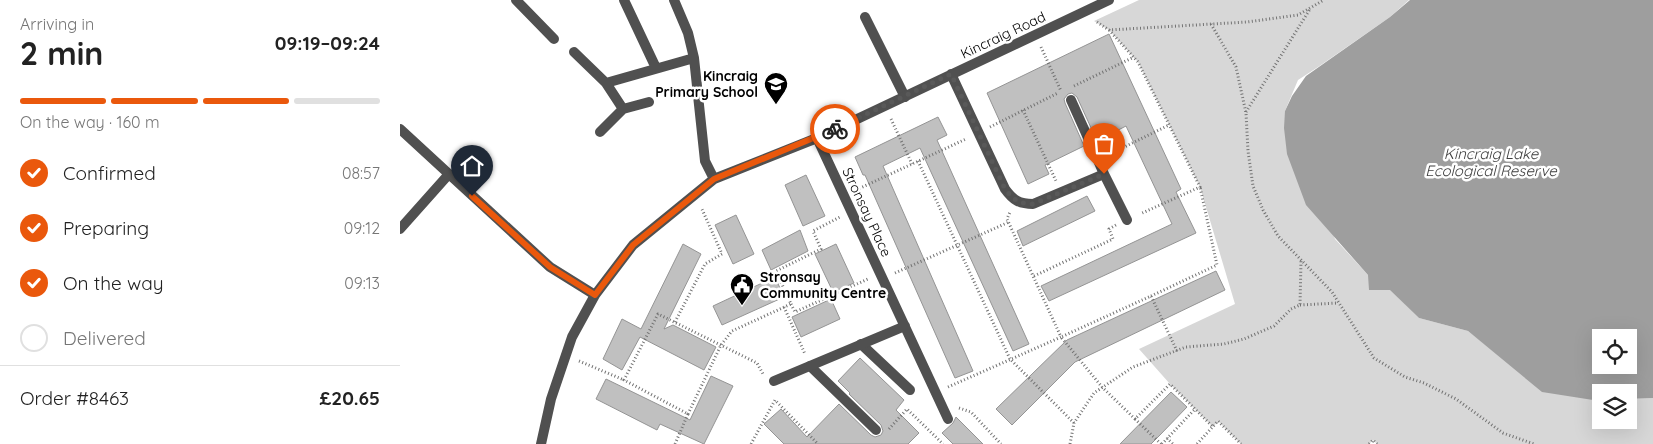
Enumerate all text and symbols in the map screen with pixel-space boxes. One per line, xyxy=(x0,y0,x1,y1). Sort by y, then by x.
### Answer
street label: Kincraig Road xyxy=(958,7,1048,63)
text: Arriving in xyxy=(20,14,94,34)
text: 09:19–09:24 xyxy=(275,31,380,55)
text: 2 min xyxy=(20,33,103,73)
place label: Kincraig Primary School xyxy=(655,67,758,101)
school or university icon: Kincraig Primary School xyxy=(763,71,789,105)
courier xyxy=(810,104,860,154)
text: On the way · 160 m xyxy=(20,112,160,132)
icon: bike xyxy=(821,115,849,143)
pin xyxy=(1083,123,1125,174)
icon: bag xyxy=(1090,130,1118,158)
water label: Kincraig Lake Ecological Reserve xyxy=(1425,144,1557,180)
pin xyxy=(451,145,493,196)
icon: home xyxy=(458,152,486,180)
icon: check xyxy=(20,159,48,187)
text: Confirmed xyxy=(63,161,156,185)
text: 08:57 xyxy=(342,163,380,183)
street label: Stronsay Place xyxy=(838,165,896,260)
icon: check xyxy=(20,214,48,242)
text: Preparing xyxy=(63,216,149,240)
text: 09:12 xyxy=(344,218,380,238)
place label: Stronsay Community Centre xyxy=(760,268,886,302)
icon: check xyxy=(20,269,48,297)
text: On the way xyxy=(63,271,164,295)
public building icon: Stronsay Community Centre xyxy=(729,272,755,306)
text: 09:13 xyxy=(344,273,380,293)
text: Delivered xyxy=(63,326,146,350)
map controls xyxy=(1592,329,1637,429)
button: locate xyxy=(1592,329,1637,374)
button: layers xyxy=(1592,384,1637,429)
text: Order #8463 xyxy=(20,386,129,410)
text: £20.65 xyxy=(319,386,380,410)

